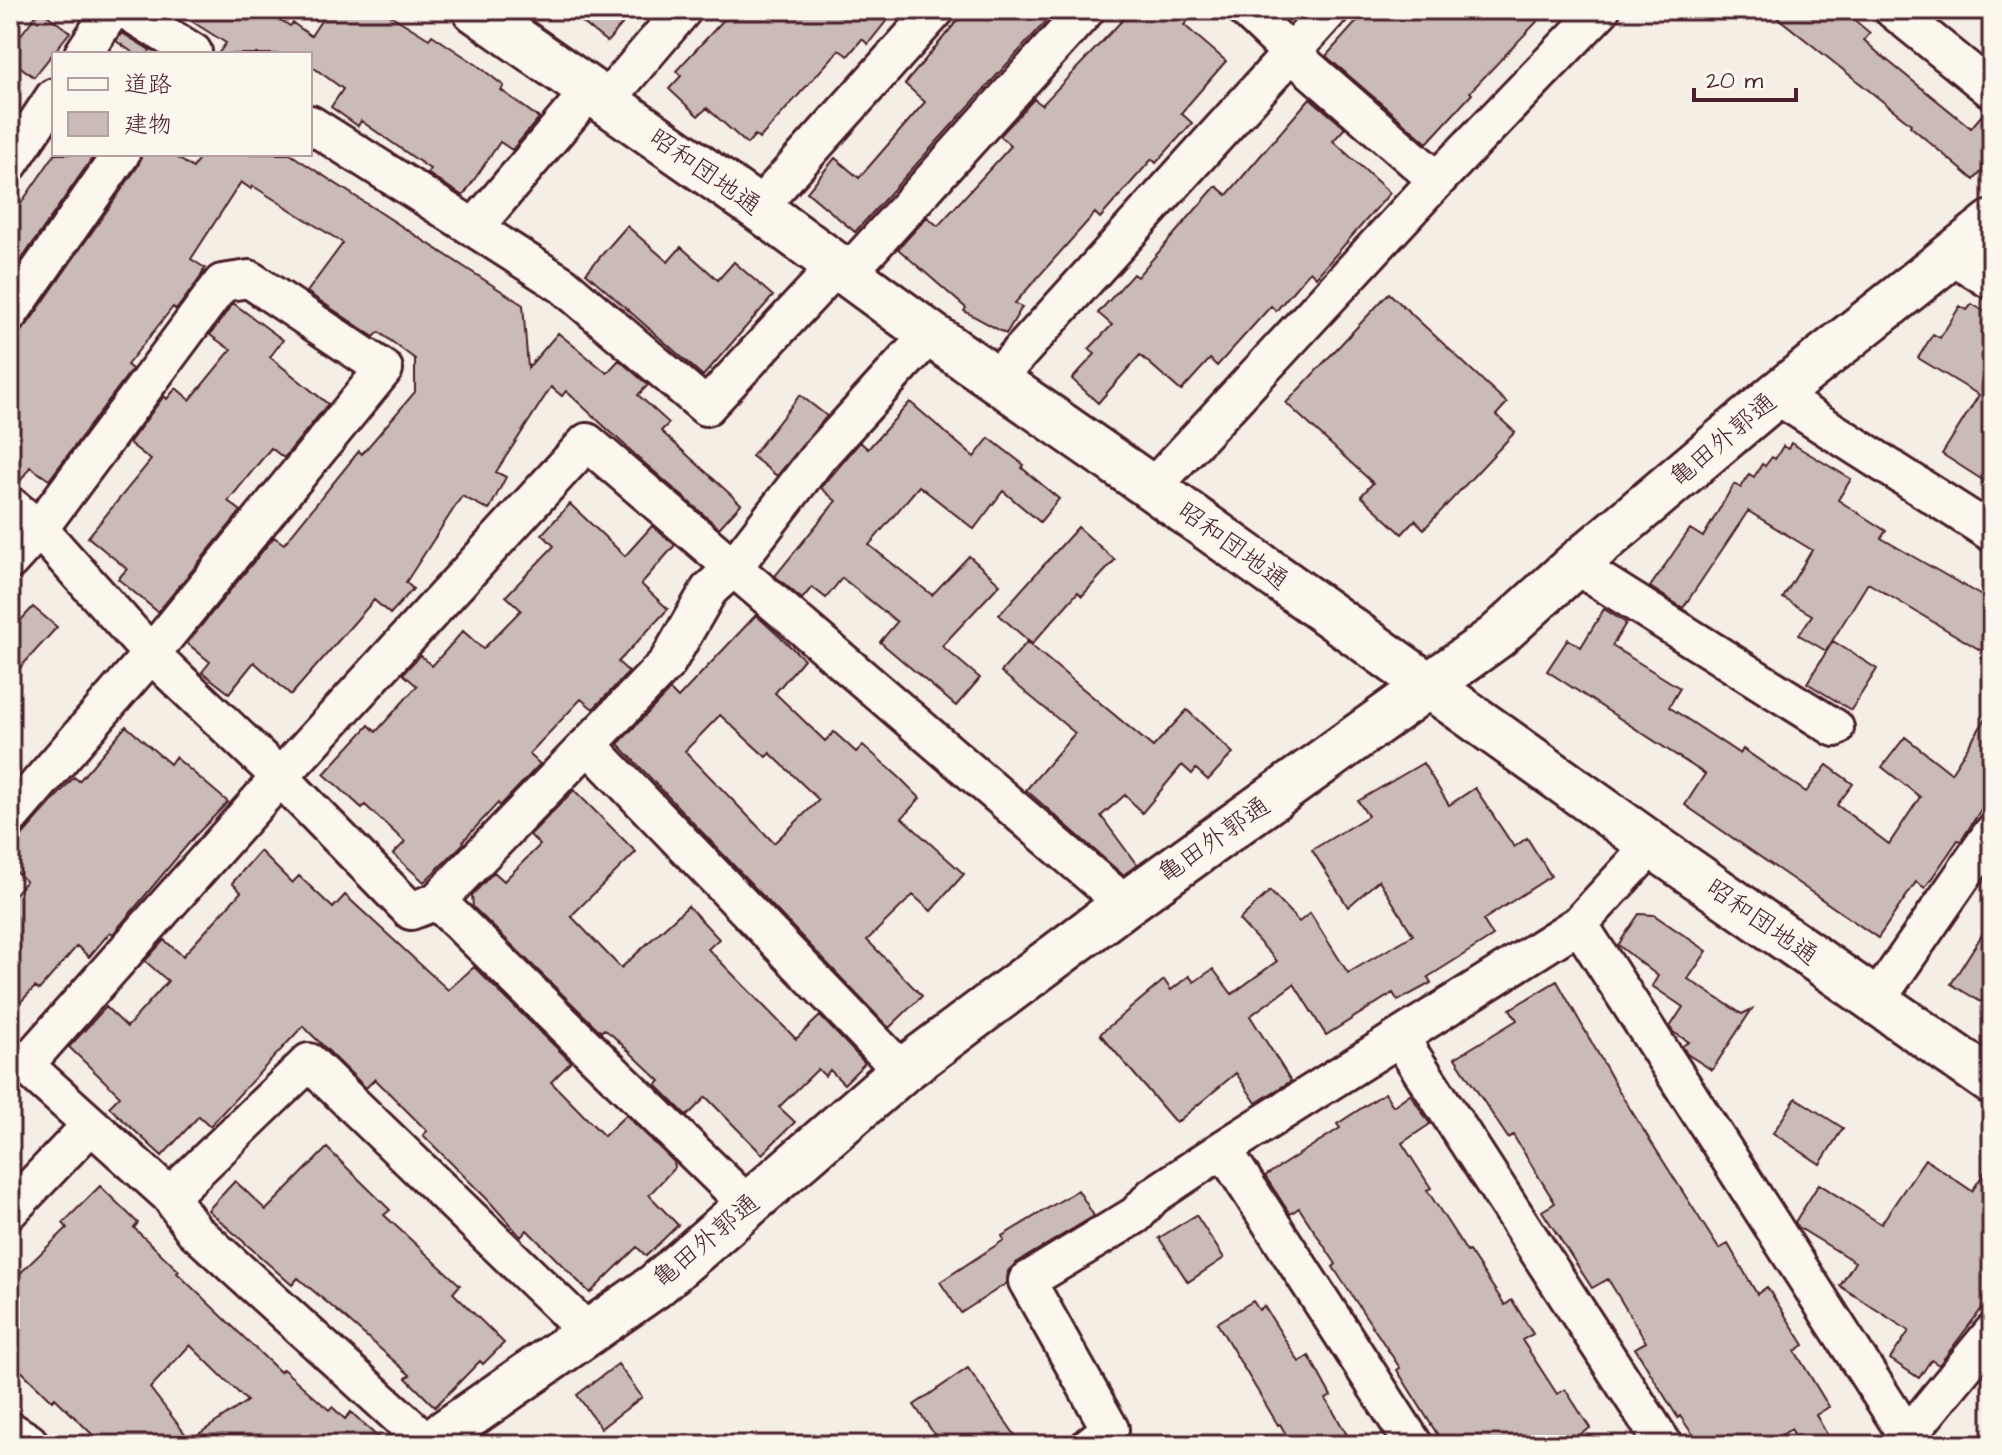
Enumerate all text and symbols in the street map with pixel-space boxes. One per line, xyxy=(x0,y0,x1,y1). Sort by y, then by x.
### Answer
legend xyxy=(52,52,312,156)
scale bar xyxy=(1694,52,1796,102)
text: 20 m xyxy=(1706,64,1763,98)
text: 道路 xyxy=(124,68,172,102)
text: 建物 xyxy=(124,108,172,142)
street label: 昭和団地通 xyxy=(641,120,769,224)
street label: 亀田外郭通 xyxy=(1662,384,1784,496)
street label: 昭和団地通 xyxy=(1170,493,1296,599)
street label: 亀田外郭通 xyxy=(1150,788,1278,892)
street label: 昭和団地通 xyxy=(1698,870,1826,974)
street label: 亀田外郭通 xyxy=(645,1185,767,1297)

